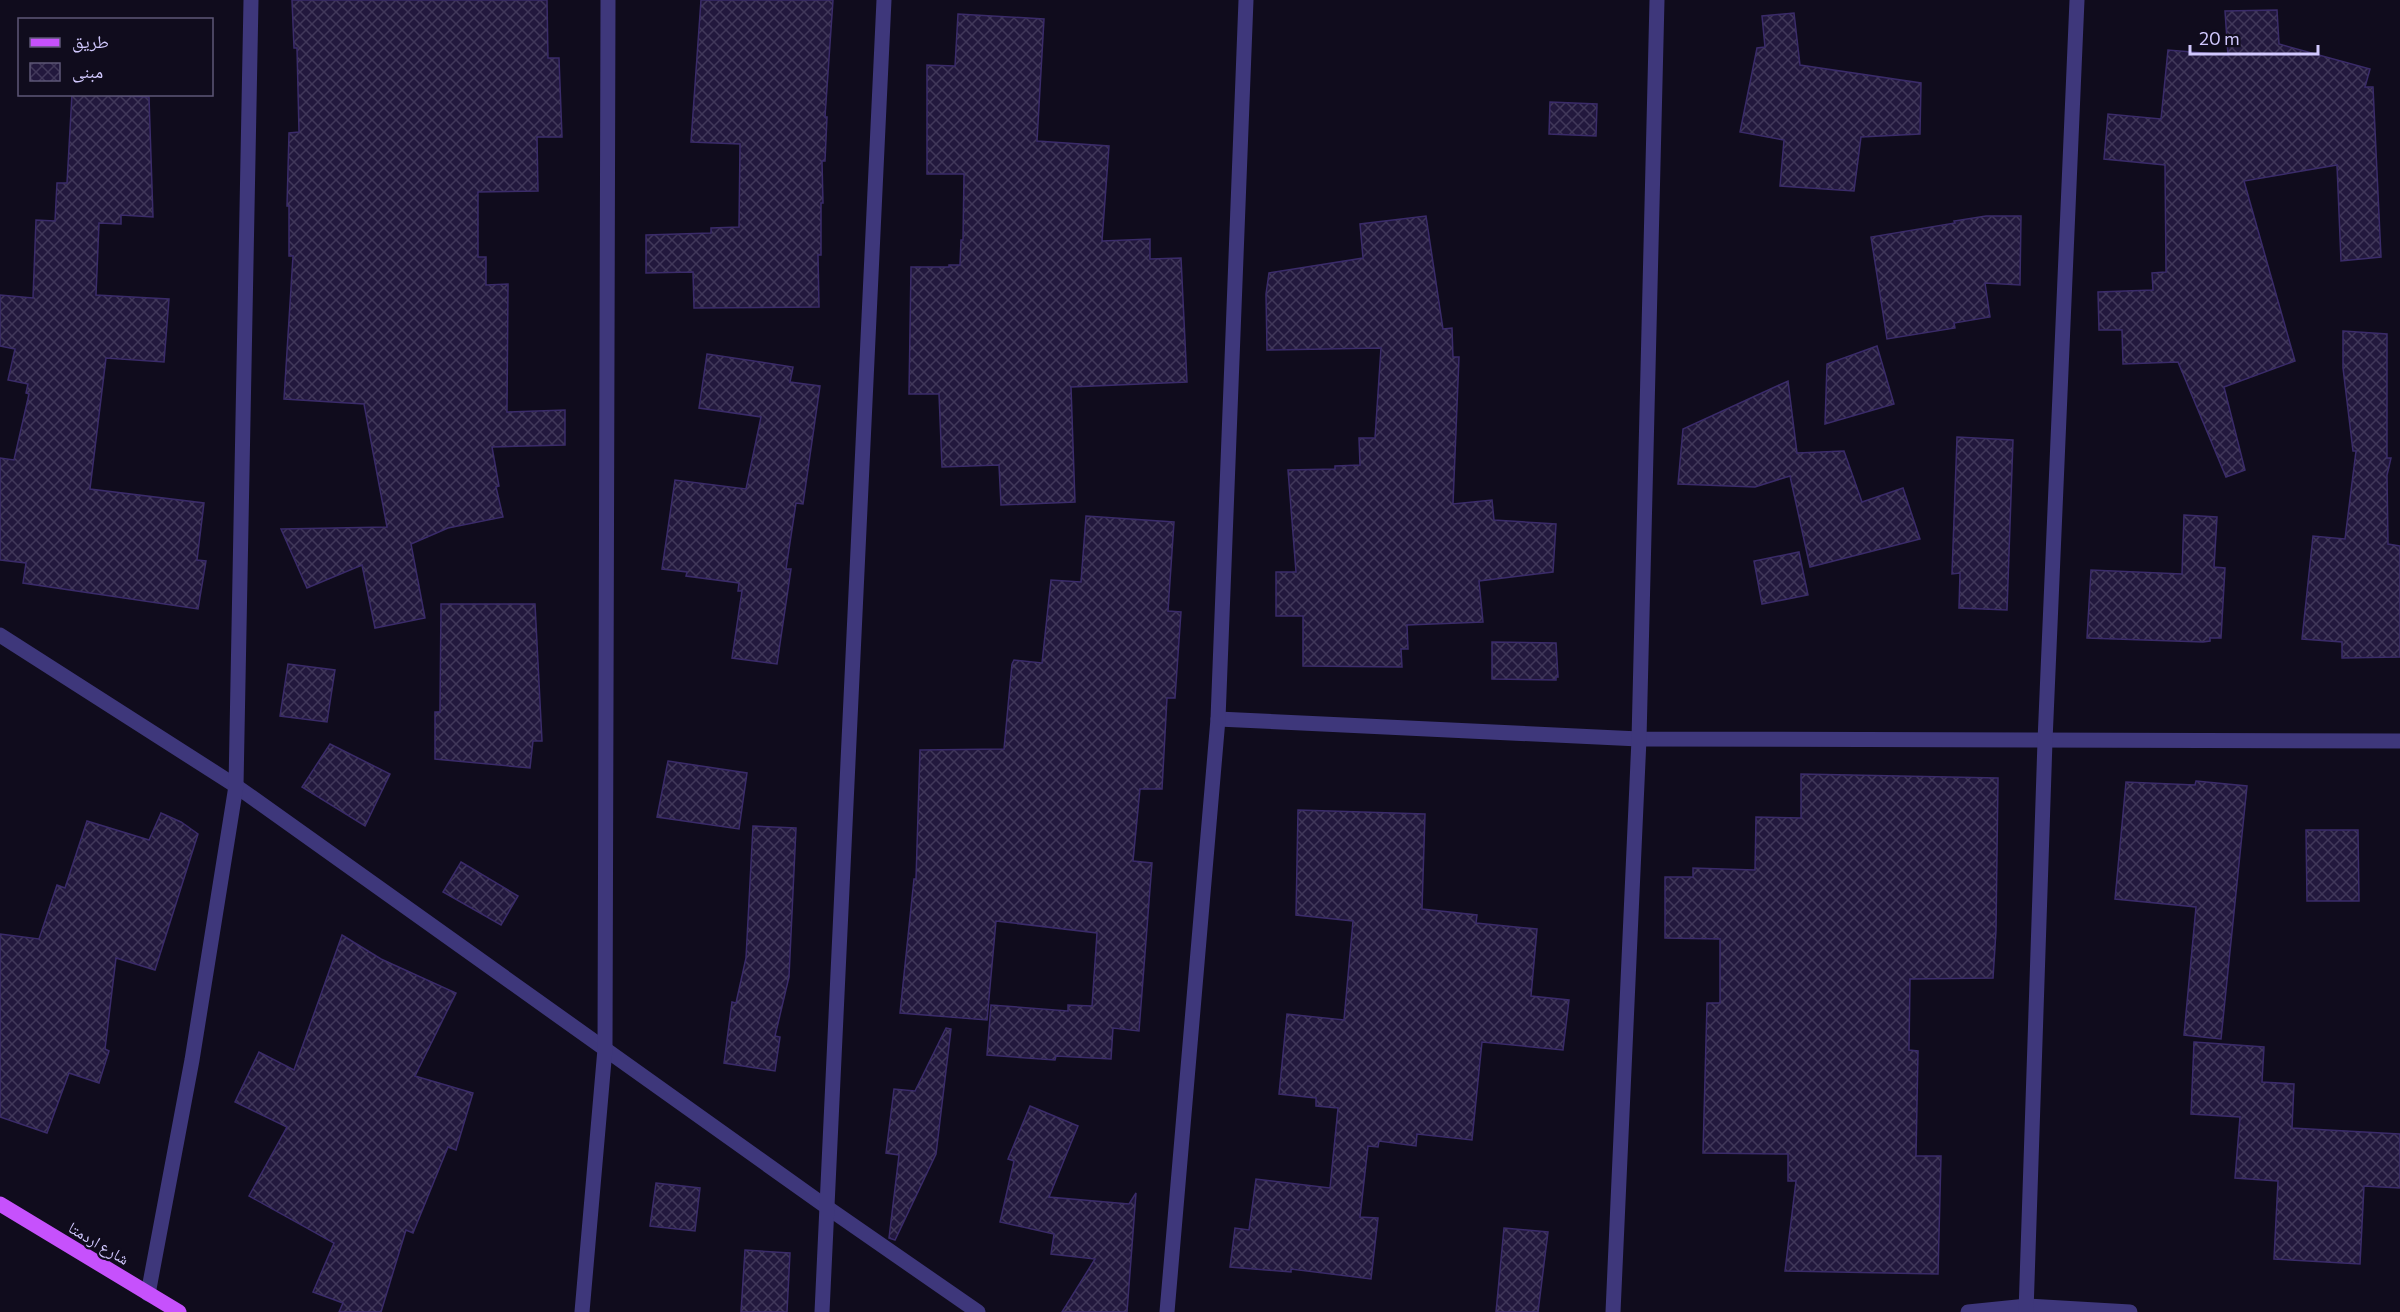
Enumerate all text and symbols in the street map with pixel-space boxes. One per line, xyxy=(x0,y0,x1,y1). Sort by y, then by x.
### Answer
legend xyxy=(18,18,213,96)
scale bar xyxy=(2190,18,2318,56)
text: 20 m xyxy=(2199,27,2240,49)
text: طريق xyxy=(72,30,109,53)
text: مبنى xyxy=(72,60,103,83)
street label: شارع اردمتا xyxy=(65,1217,133,1270)

